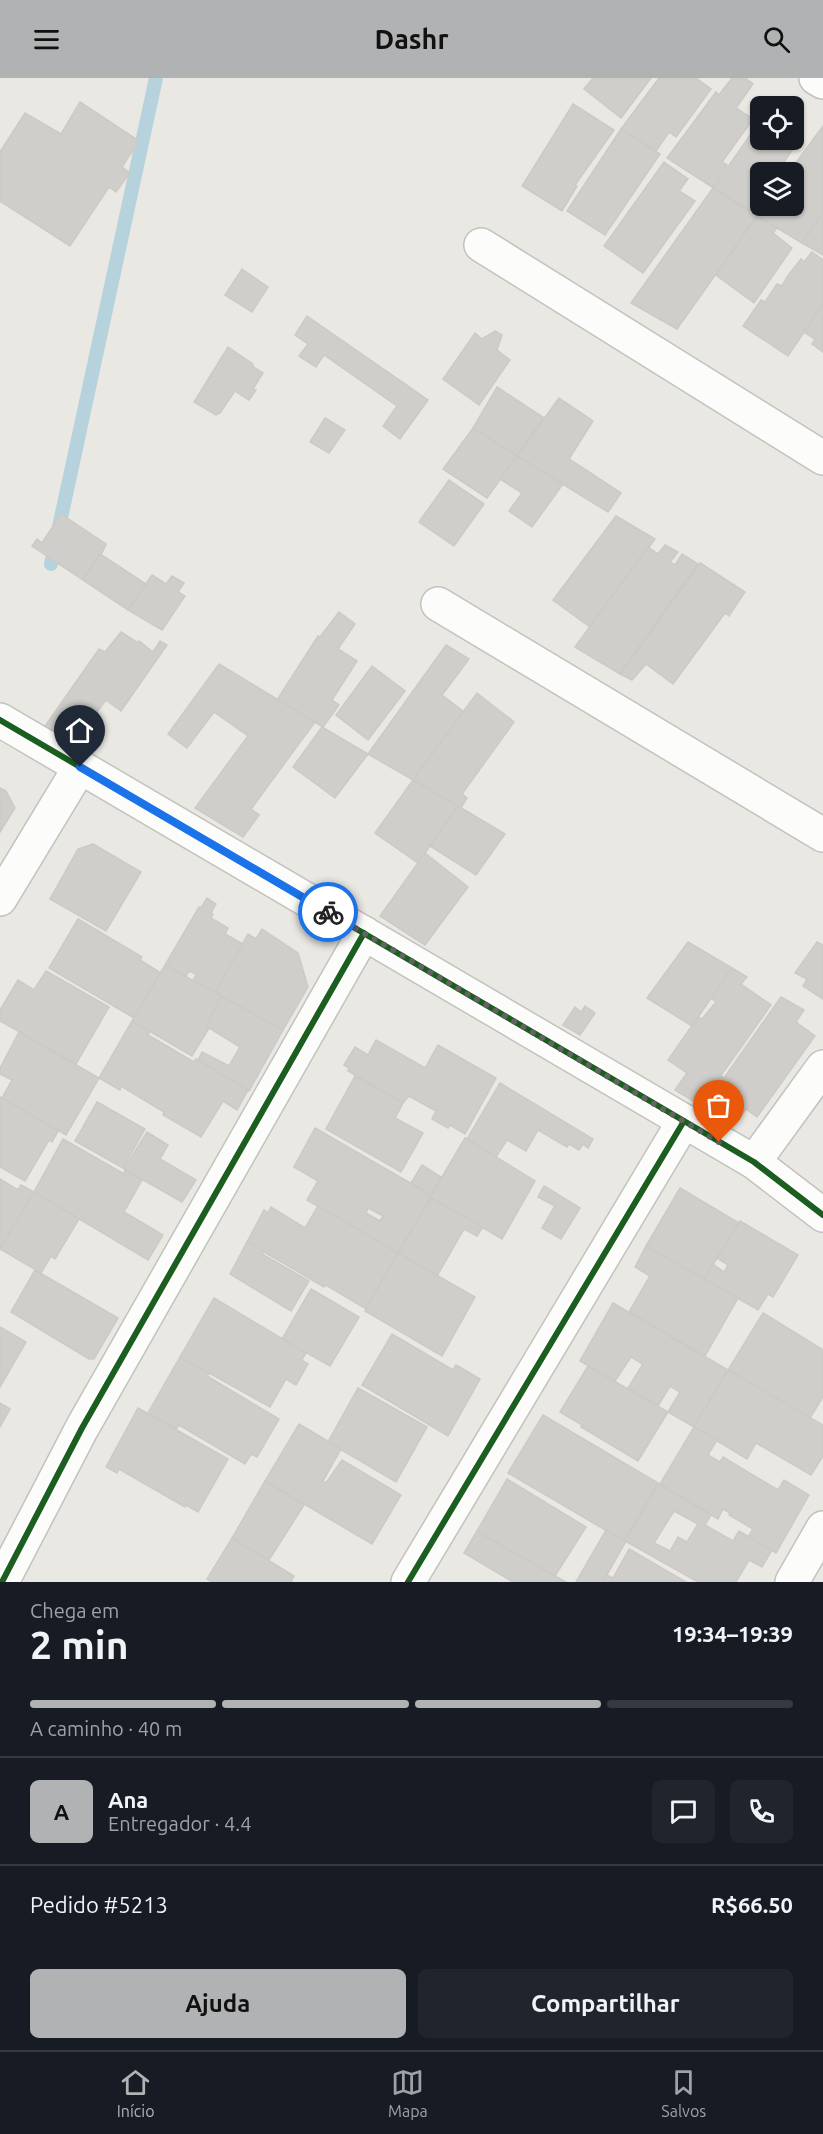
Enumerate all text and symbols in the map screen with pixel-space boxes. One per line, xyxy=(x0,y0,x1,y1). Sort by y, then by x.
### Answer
icon: menu xyxy=(30,23,63,56)
icon: search xyxy=(760,23,793,56)
text: Dashr xyxy=(375,24,448,54)
map controls xyxy=(750,96,804,216)
button: locate xyxy=(750,96,804,150)
button: layers xyxy=(750,162,804,216)
pin xyxy=(54,705,105,767)
icon: home xyxy=(63,714,96,747)
courier xyxy=(298,882,358,942)
icon: bike xyxy=(312,896,345,929)
pin xyxy=(693,1080,744,1142)
icon: bag xyxy=(702,1089,735,1122)
text: Chega em xyxy=(30,1599,119,1622)
text: 19:34–19:39 xyxy=(672,1621,793,1646)
text: 2 min xyxy=(30,1623,129,1666)
text: A caminho · 40 m xyxy=(30,1717,182,1740)
button: chat xyxy=(652,1780,715,1843)
button: phone xyxy=(730,1780,793,1843)
text: Ana xyxy=(108,1787,148,1812)
text: A xyxy=(54,1799,69,1824)
text: Entregador · 4.4 xyxy=(108,1812,251,1835)
text: Pedido #5213 xyxy=(30,1892,168,1917)
text: R$66.50 xyxy=(711,1892,793,1917)
button: Ajuda xyxy=(30,1969,406,2038)
button: Compartilhar xyxy=(418,1969,793,2038)
tab: Início xyxy=(117,2066,155,2120)
tab: Mapa xyxy=(388,2066,428,2120)
tab: Salvos xyxy=(661,2066,706,2120)

